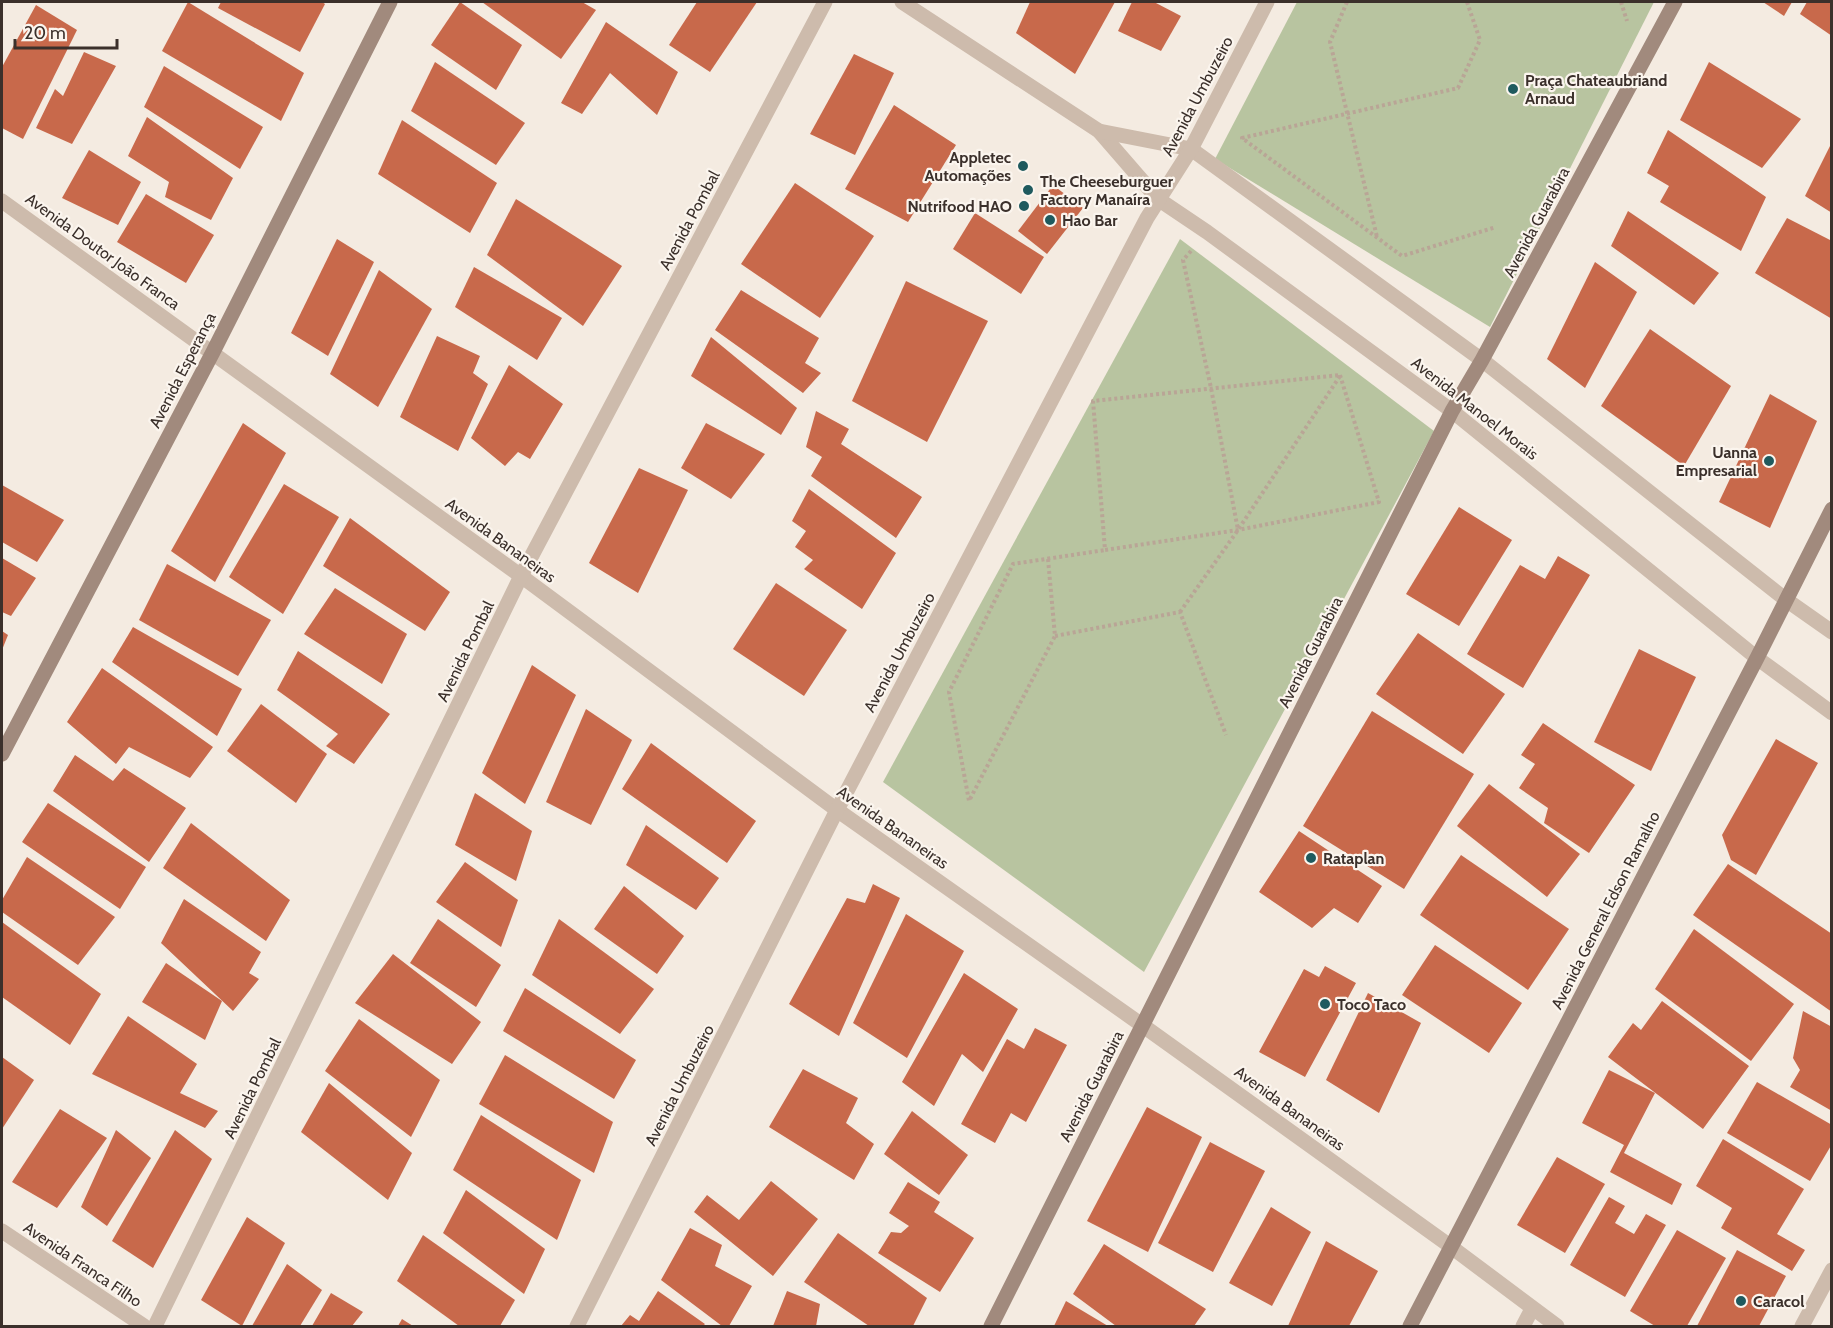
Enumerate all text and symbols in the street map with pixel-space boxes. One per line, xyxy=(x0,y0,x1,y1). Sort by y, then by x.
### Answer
scale bar xyxy=(15,12,117,50)
text: 20 m xyxy=(24,22,66,44)
street label: Avenida Umbuzeiro xyxy=(1158,33,1237,159)
place label: Praça Chateaubriand Arnaud xyxy=(1525,71,1667,108)
marker: Praça Chateaubriand Arnaud xyxy=(1506,82,1520,96)
place label: Appletec Automações xyxy=(925,148,1011,185)
marker: Appletec Automações xyxy=(1016,159,1030,173)
street label: Avenida Guarabira xyxy=(1499,164,1574,281)
street label: Avenida Pombal xyxy=(655,167,724,273)
place label: The Cheeseburguer Factory Manaíra xyxy=(1040,172,1174,209)
marker: The Cheeseburguer Factory Manaíra xyxy=(1021,183,1035,197)
street label: Avenida Doutor João Franca xyxy=(22,189,184,314)
place label: Nutrifood HAO xyxy=(907,197,1012,216)
marker: Nutrifood HAO xyxy=(1017,199,1031,213)
place label: Hao Bar xyxy=(1062,211,1118,230)
marker: Hao Bar xyxy=(1043,213,1057,227)
street label: Avenida Esperança xyxy=(145,309,220,431)
street label: Avenida Manoel Morais xyxy=(1407,353,1542,464)
place label: Uanna Empresarial xyxy=(1676,443,1757,480)
marker: Uanna Empresarial xyxy=(1762,454,1776,468)
street label: Avenida Bananeiras xyxy=(442,494,560,587)
street label: Avenida Umbuzeiro xyxy=(860,589,939,715)
street label: Avenida Guarabira xyxy=(1274,593,1347,711)
street label: Avenida Pombal xyxy=(433,598,498,705)
street label: Avenida Bananeiras xyxy=(833,782,952,873)
street label: Avenida General Edson Ramalho xyxy=(1547,808,1664,1012)
place label: Rataplan xyxy=(1323,849,1384,868)
marker: Rataplan xyxy=(1304,851,1318,865)
place label: Toco Taco xyxy=(1337,995,1406,1014)
marker: Toco Taco xyxy=(1318,997,1332,1011)
street label: Avenida Umbuzeiro xyxy=(641,1022,718,1149)
street label: Avenida Guarabira xyxy=(1055,1027,1128,1145)
street label: Avenida Pombal xyxy=(220,1035,285,1142)
street label: Avenida Bananeiras xyxy=(1231,1062,1349,1155)
street label: Avenida Franca Filho xyxy=(20,1218,146,1311)
place label: Caracol xyxy=(1753,1292,1804,1311)
marker: Caracol xyxy=(1734,1294,1748,1308)

